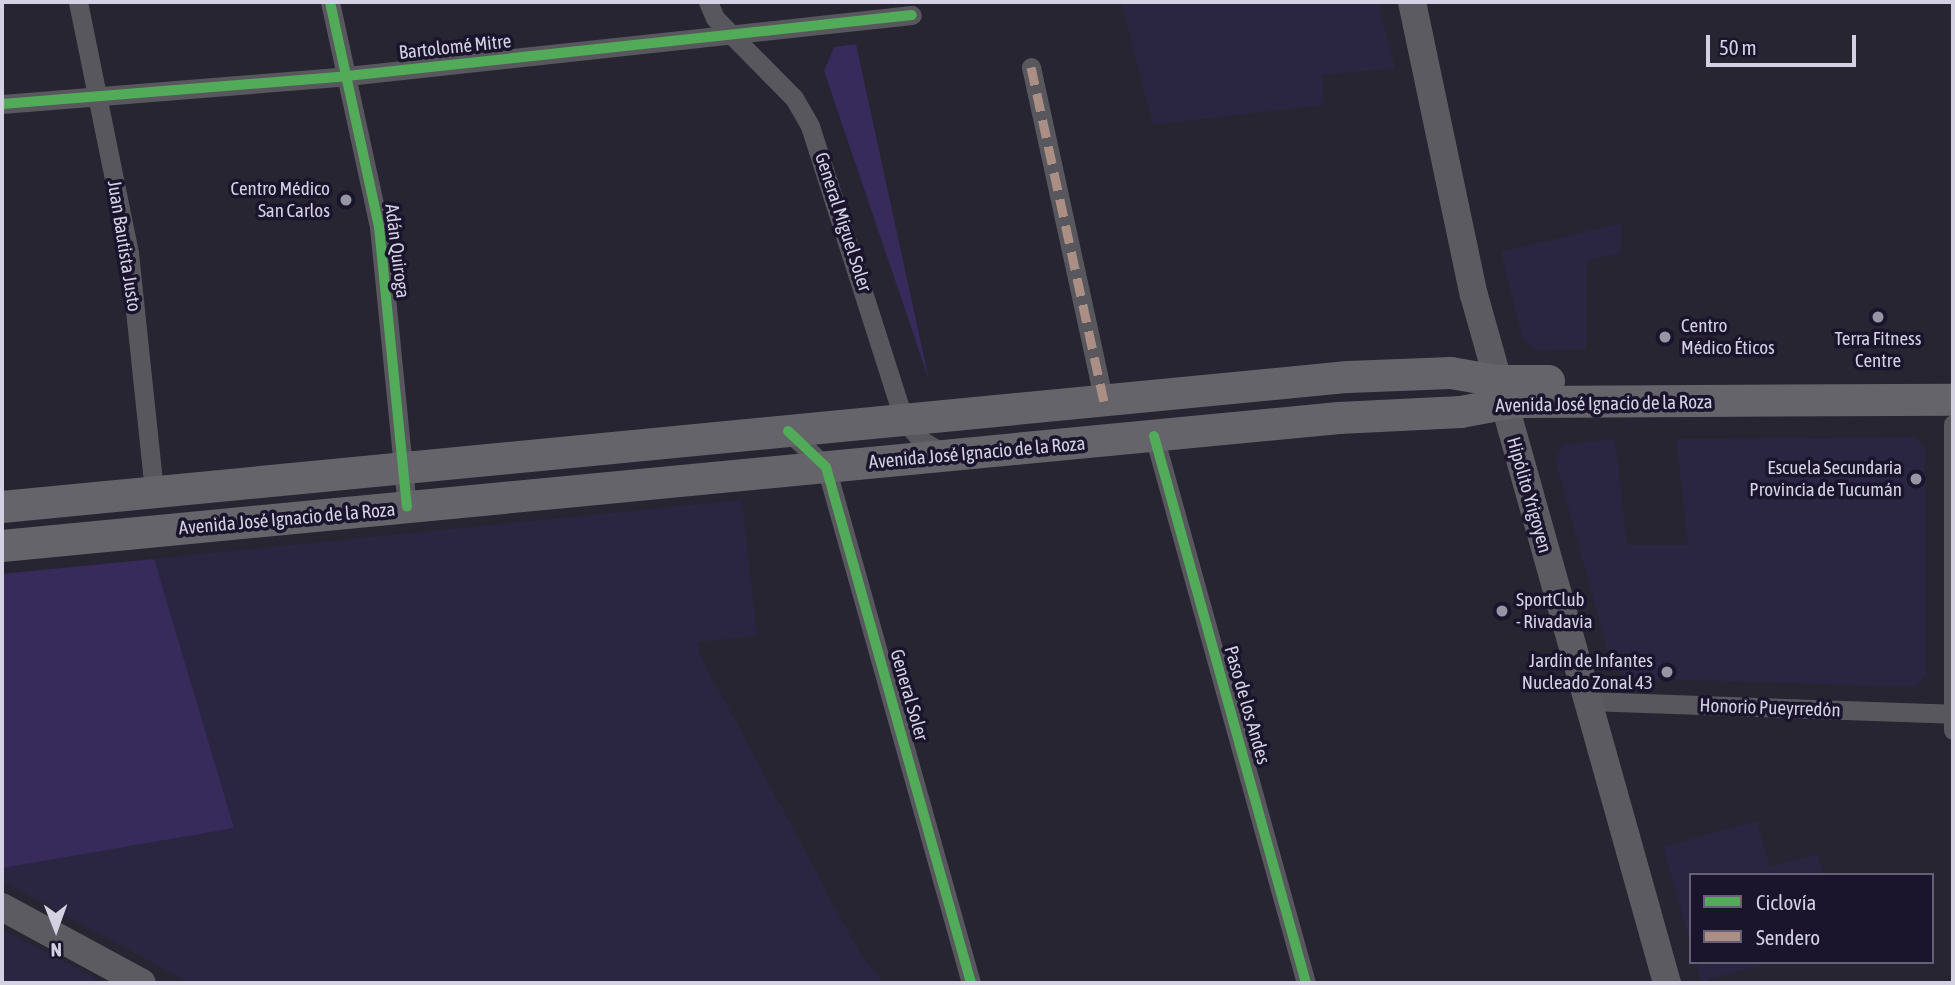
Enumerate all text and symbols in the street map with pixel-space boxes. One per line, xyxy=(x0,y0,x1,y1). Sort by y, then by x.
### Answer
scale bar xyxy=(1710,21,1860,65)
street label: Bartolomé Mitre xyxy=(398,30,512,64)
text: 50 m xyxy=(1719,35,1757,59)
street label: General Miguel Soler xyxy=(810,150,876,294)
place label: Centro Médico San Carlos xyxy=(230,178,330,222)
street label: Juan Bautista Justo xyxy=(102,179,146,313)
marker: Centro Médico San Carlos xyxy=(336,190,356,210)
street label: Adán Quiroga xyxy=(380,203,414,299)
marker: Terra Fitness Centre xyxy=(1870,309,1886,325)
place label: Centro Médico Éticos xyxy=(1681,315,1775,359)
marker: Centro Médico Éticos xyxy=(1655,327,1675,347)
place label: Terra Fitness Centre xyxy=(1835,328,1921,372)
street label: Avenida José Ignacio de la Roza xyxy=(1495,391,1713,417)
street label: Avenida José Ignacio de la Roza xyxy=(868,432,1086,474)
street label: Hipólito Yrigoyen xyxy=(1502,435,1556,555)
place label: Escuela Secundaria Provincia de Tucumán xyxy=(1749,457,1902,501)
marker: Escuela Secundaria Provincia de Tucumán xyxy=(1908,471,1924,487)
street label: Avenida José Ignacio de la Roza xyxy=(178,498,396,540)
place label: SportClub - Rivadavia xyxy=(1516,589,1593,633)
marker: SportClub - Rivadavia xyxy=(1494,603,1510,619)
street label: Paso de los Andes xyxy=(1219,643,1275,767)
street label: General Soler xyxy=(885,647,933,743)
place label: Jardín de Infantes Nucleado Zonal 43 xyxy=(1522,650,1653,694)
marker: Jardín de Infantes Nucleado Zonal 43 xyxy=(1659,664,1675,680)
street label: Honorio Pueyrredón xyxy=(1699,694,1841,722)
legend xyxy=(1689,873,1934,964)
text: Ciclovía xyxy=(1756,890,1816,914)
north arrow xyxy=(21,894,91,964)
text: Sendero xyxy=(1756,925,1820,949)
text: N xyxy=(51,939,62,961)

